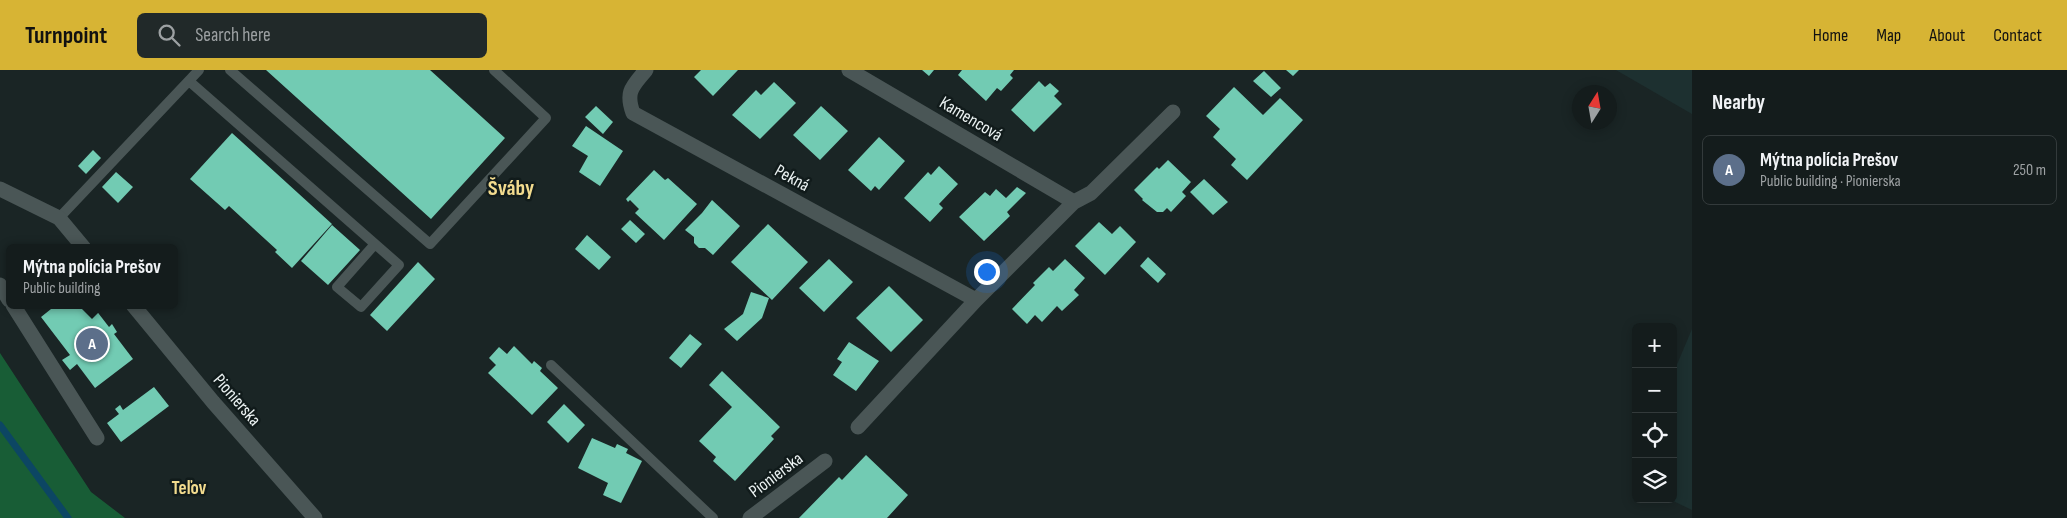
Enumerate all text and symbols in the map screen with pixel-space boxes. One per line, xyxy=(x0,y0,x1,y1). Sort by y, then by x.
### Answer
search box xyxy=(137,13,487,58)
text: Turnpoint xyxy=(25,21,107,50)
icon: search xyxy=(155,21,183,49)
text: Search here xyxy=(195,24,271,47)
text: Home xyxy=(1813,25,1848,46)
text: Map xyxy=(1876,25,1901,46)
text: About xyxy=(1929,25,1965,46)
text: Contact xyxy=(1993,25,2042,46)
north arrow xyxy=(1572,85,1617,130)
text: Nearby xyxy=(1712,90,1765,115)
street label: Kamencová xyxy=(936,92,1006,146)
text: Mýtna polícia Prešov xyxy=(1760,149,1898,172)
street label: Pekná xyxy=(771,160,813,196)
text: A xyxy=(1725,161,1733,180)
text: 250 m xyxy=(2013,161,2046,180)
text: Public building · Pionierska xyxy=(1760,172,1901,191)
district label: Šváby xyxy=(488,175,534,202)
popup xyxy=(6,244,178,309)
text: Mýtna polícia Prešov xyxy=(23,256,161,279)
your location xyxy=(974,259,1000,285)
text: Public building xyxy=(23,279,100,298)
map controls xyxy=(1632,323,1677,503)
button: + xyxy=(1632,323,1677,368)
pin: A xyxy=(76,325,108,363)
button: − xyxy=(1632,368,1677,413)
street label: Pionierska xyxy=(209,370,265,430)
button: locate xyxy=(1632,413,1677,458)
street label: Pionierska xyxy=(745,448,807,502)
button: layers xyxy=(1632,458,1677,503)
district label: Teľov xyxy=(171,477,207,500)

